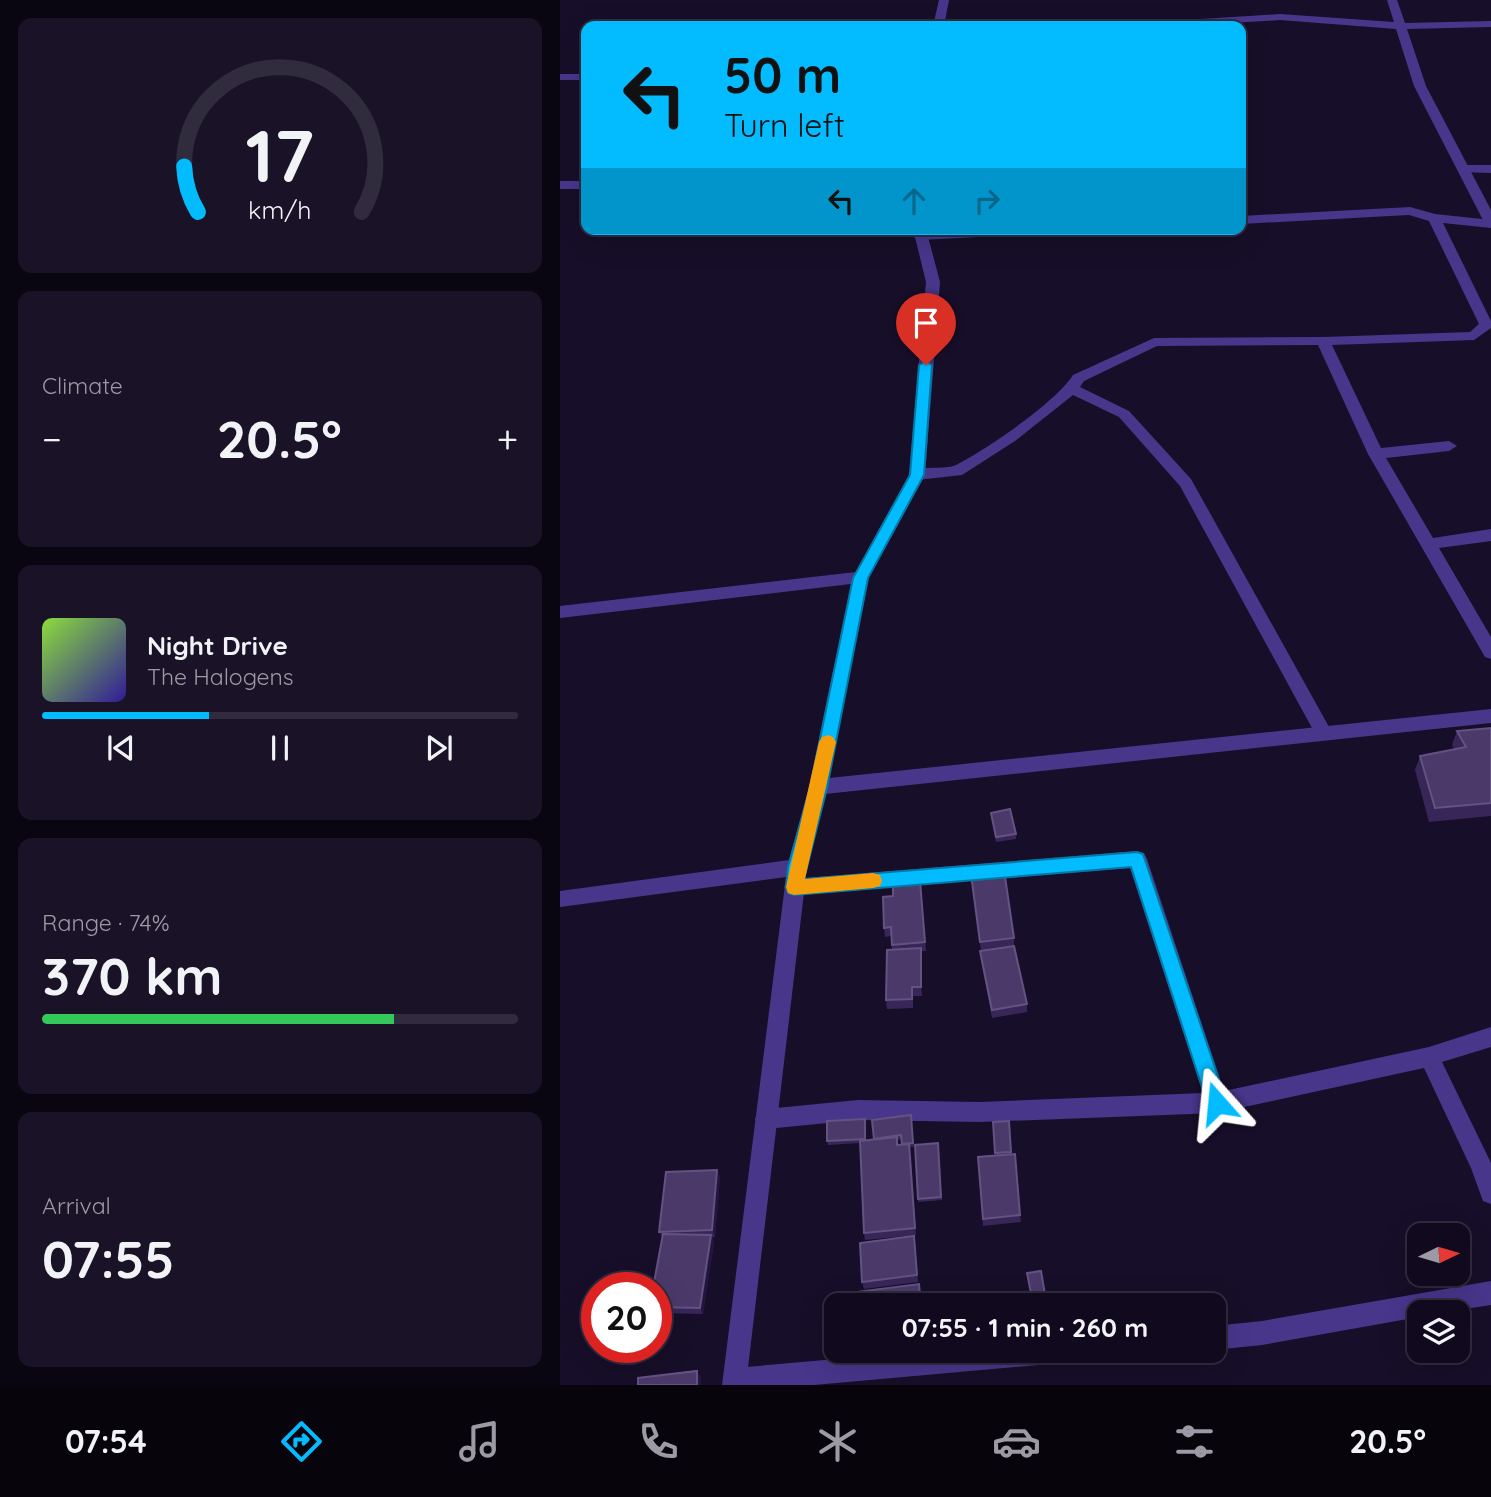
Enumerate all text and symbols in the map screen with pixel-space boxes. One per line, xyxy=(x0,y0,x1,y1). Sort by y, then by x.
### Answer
text: 50 m xyxy=(724,44,841,105)
icon: left xyxy=(609,49,700,140)
text: Turn left xyxy=(724,105,845,145)
text: 17 xyxy=(246,109,314,200)
icon: left xyxy=(822,182,860,220)
icon: ahead xyxy=(895,182,933,220)
icon: right xyxy=(968,182,1006,220)
text: km/h xyxy=(248,194,312,225)
pin xyxy=(896,293,956,365)
icon: arrive xyxy=(907,304,945,342)
text: Climate xyxy=(42,371,123,400)
text: 20.5° xyxy=(217,406,342,471)
text: − xyxy=(42,415,62,463)
text: + xyxy=(497,415,518,463)
text: Night Drive xyxy=(147,629,288,662)
text: The Halogens xyxy=(147,662,294,691)
icon: previous xyxy=(102,729,140,767)
icon: pause xyxy=(261,729,299,767)
icon: next xyxy=(420,729,458,767)
text: Range · 74% xyxy=(42,908,170,937)
text: 370 km xyxy=(42,943,223,1008)
position arrow xyxy=(1180,1066,1254,1140)
text: Arrival xyxy=(42,1191,111,1220)
north arrow xyxy=(1407,1223,1470,1286)
map controls xyxy=(1407,1223,1470,1363)
text: 07:55 xyxy=(42,1226,175,1291)
speed limit sign: 20 xyxy=(581,1272,672,1363)
button: layers xyxy=(1407,1300,1470,1363)
text: 07:55 · 1 min · 260 m xyxy=(902,1311,1148,1344)
icon: directions xyxy=(277,1417,326,1466)
icon: music xyxy=(455,1417,504,1466)
icon: phone xyxy=(634,1417,683,1466)
icon: climate xyxy=(813,1417,862,1466)
icon: car xyxy=(992,1417,1041,1466)
icon: filters xyxy=(1170,1417,1219,1466)
text: 07:54 xyxy=(65,1421,147,1461)
text: 20.5° xyxy=(1349,1421,1426,1461)

